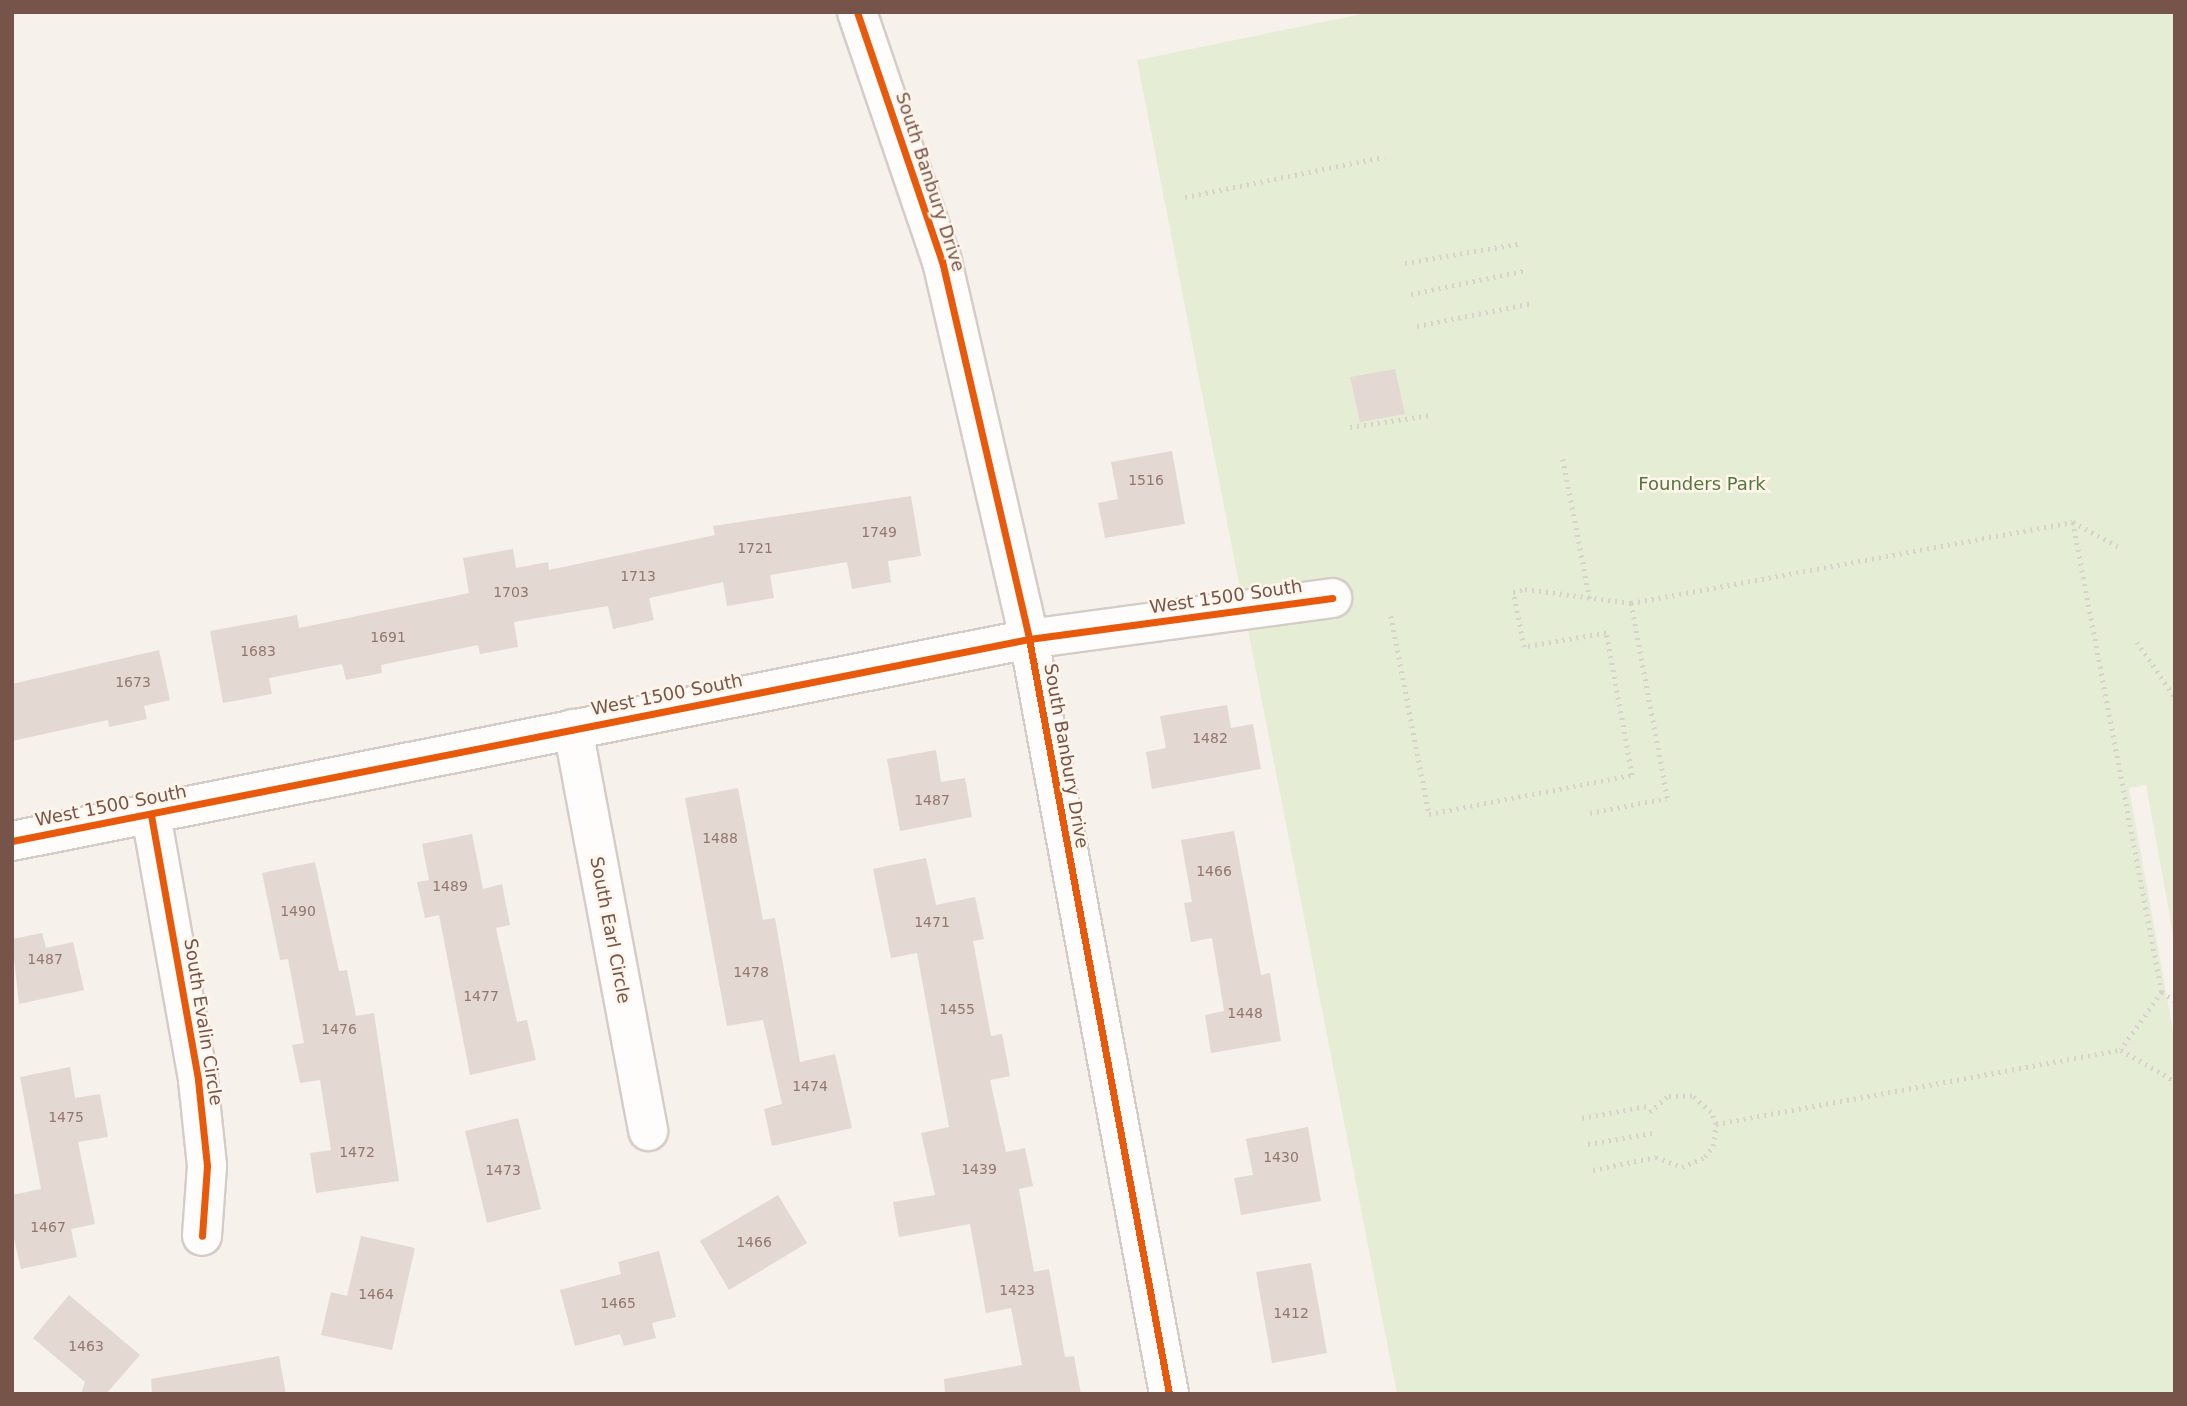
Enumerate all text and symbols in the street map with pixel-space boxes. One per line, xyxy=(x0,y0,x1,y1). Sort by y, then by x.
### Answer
street label: South Banbury Drive xyxy=(891,90,969,274)
house number: 1516 xyxy=(1128,472,1164,488)
park label: Founders Park xyxy=(1638,473,1766,495)
house number: 1749 xyxy=(861,524,897,540)
house number: 1721 xyxy=(737,540,773,556)
house number: 1713 xyxy=(620,568,656,584)
street label: West 1500 South xyxy=(1148,576,1304,618)
house number: 1703 xyxy=(493,584,529,600)
house number: 1691 xyxy=(370,629,406,645)
house number: 1683 xyxy=(240,643,276,659)
street label: South Banbury Drive xyxy=(1039,662,1093,850)
street label: West 1500 South xyxy=(589,670,745,720)
house number: 1673 xyxy=(115,674,151,690)
house number: 1482 xyxy=(1192,730,1228,746)
street label: West 1500 South xyxy=(33,781,189,831)
house number: 1487 xyxy=(914,792,950,808)
house number: 1488 xyxy=(702,830,738,846)
street label: South Earl Circle xyxy=(585,855,635,1005)
house number: 1466 xyxy=(1196,863,1232,879)
house number: 1489 xyxy=(432,878,468,894)
house number: 1490 xyxy=(280,903,316,919)
house number: 1471 xyxy=(914,914,950,930)
street label: South Evalin Circle xyxy=(179,937,227,1107)
house number: 1487 xyxy=(27,951,63,967)
house number: 1478 xyxy=(733,964,769,980)
house number: 1477 xyxy=(463,988,499,1004)
house number: 1455 xyxy=(939,1001,975,1017)
house number: 1448 xyxy=(1227,1005,1263,1021)
house number: 1476 xyxy=(321,1021,357,1037)
house number: 1474 xyxy=(792,1078,828,1094)
house number: 1475 xyxy=(48,1109,84,1125)
house number: 1472 xyxy=(339,1144,375,1160)
house number: 1430 xyxy=(1263,1149,1299,1165)
house number: 1439 xyxy=(961,1161,997,1177)
house number: 1473 xyxy=(485,1162,521,1178)
house number: 1467 xyxy=(30,1219,66,1235)
house number: 1466 xyxy=(736,1234,772,1250)
house number: 1423 xyxy=(999,1282,1035,1298)
house number: 1464 xyxy=(358,1286,394,1302)
house number: 1465 xyxy=(600,1295,636,1311)
house number: 1412 xyxy=(1273,1305,1309,1321)
house number: 1463 xyxy=(68,1338,104,1354)

